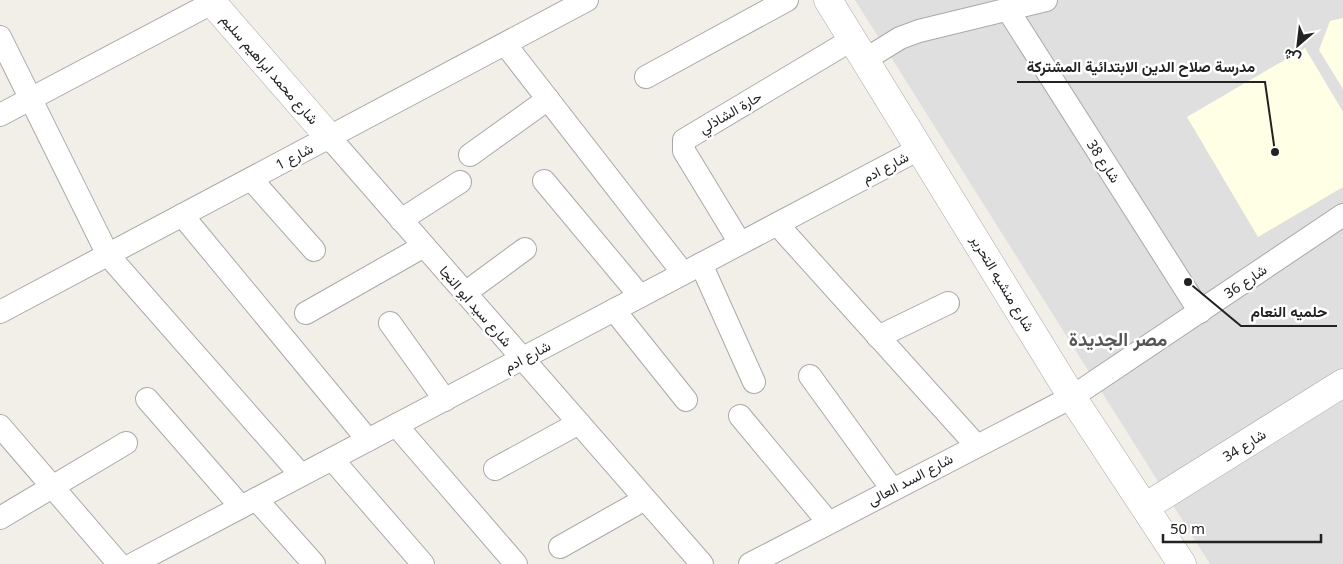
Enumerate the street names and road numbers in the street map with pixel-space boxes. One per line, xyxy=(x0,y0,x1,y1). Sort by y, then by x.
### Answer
street label: شارع محمد ابراهيم سليم xyxy=(215,10,323,129)
street label: حارة الشاذلي xyxy=(695,86,766,140)
street label: شارع 38 xyxy=(1081,136,1125,187)
street label: شارع 1 xyxy=(272,138,317,176)
street label: شارع ادم xyxy=(858,147,913,189)
street label: شارع منشيه التحرير xyxy=(964,230,1039,336)
street label: شارع 36 xyxy=(1220,260,1271,304)
street label: شارع سيد ابو النجا xyxy=(434,261,516,352)
street label: شارع ادم xyxy=(500,336,555,378)
street label: شارع 34 xyxy=(1219,424,1270,467)
street label: شارع السد العالى xyxy=(864,449,957,511)

